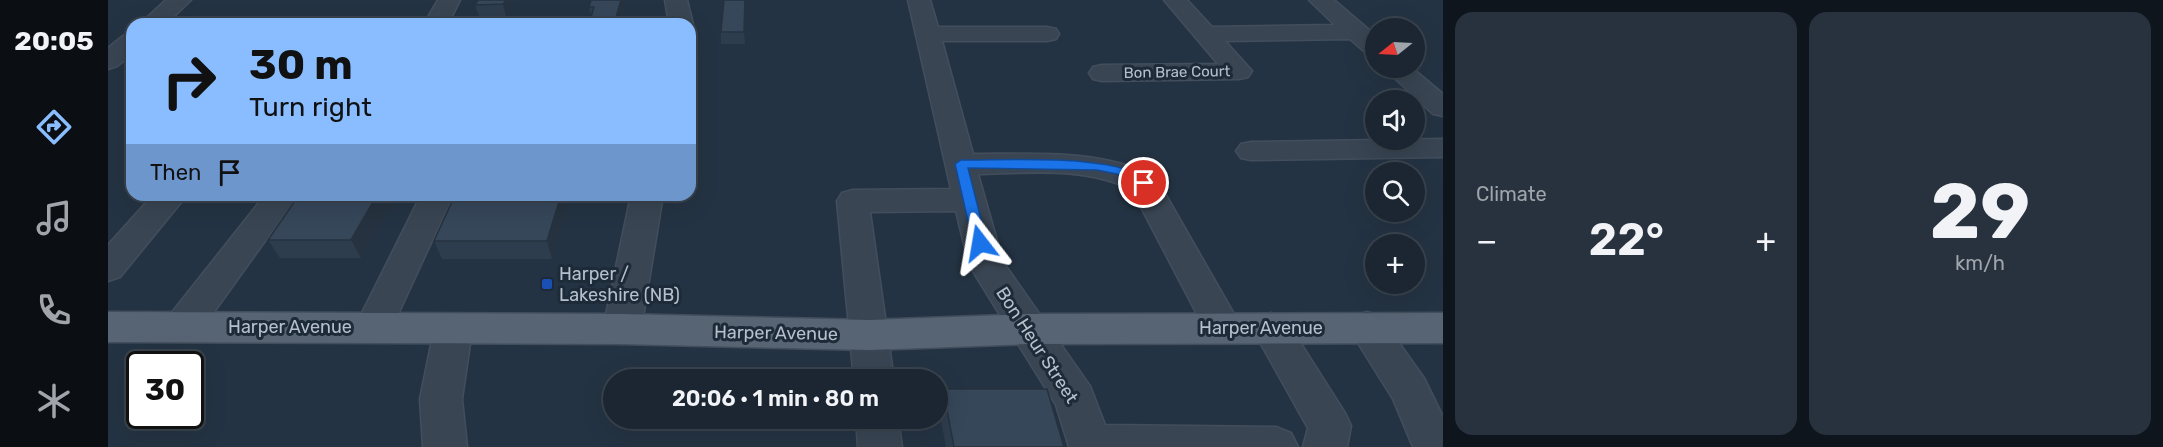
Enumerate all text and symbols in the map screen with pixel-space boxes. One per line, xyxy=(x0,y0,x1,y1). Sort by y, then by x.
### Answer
north arrow xyxy=(1365,18,1425,78)
map controls xyxy=(1365,18,1425,294)
text: 20:05 xyxy=(14,25,94,57)
text: 30 m xyxy=(249,40,353,90)
icon: right xyxy=(150,42,228,120)
street label: Bon Brae Court xyxy=(1124,62,1231,82)
button: sound xyxy=(1365,90,1425,150)
text: Turn right xyxy=(249,91,372,123)
icon: directions xyxy=(33,106,75,148)
icon: arrive xyxy=(213,156,246,189)
pin xyxy=(1118,157,1169,208)
text: Then xyxy=(150,159,201,186)
button: search xyxy=(1365,162,1425,222)
text: 29 xyxy=(1930,165,2030,258)
icon: arrive xyxy=(1127,166,1160,199)
text: Climate xyxy=(1476,182,1547,206)
icon: music xyxy=(33,197,75,239)
position arrow xyxy=(948,211,1012,275)
text: 22° xyxy=(1589,213,1664,266)
text: − xyxy=(1476,221,1497,260)
text: + xyxy=(1755,221,1776,260)
button: + xyxy=(1365,234,1425,294)
text: km/h xyxy=(1955,251,2005,275)
place label: Harper / Lakeshire (NB) xyxy=(559,263,680,306)
marker: Harper / Lakeshire (NB) xyxy=(540,277,554,291)
street label: Bon Heur Street xyxy=(991,283,1083,407)
icon: phone xyxy=(33,289,75,331)
street label: Harper Avenue xyxy=(228,316,352,338)
street label: Harper Avenue xyxy=(1199,317,1323,339)
street label: Harper Avenue xyxy=(714,321,838,345)
speed limit sign: 30 xyxy=(126,351,204,429)
icon: climate xyxy=(33,380,75,422)
text: 20:06 · 1 min · 80 m xyxy=(672,385,879,412)

